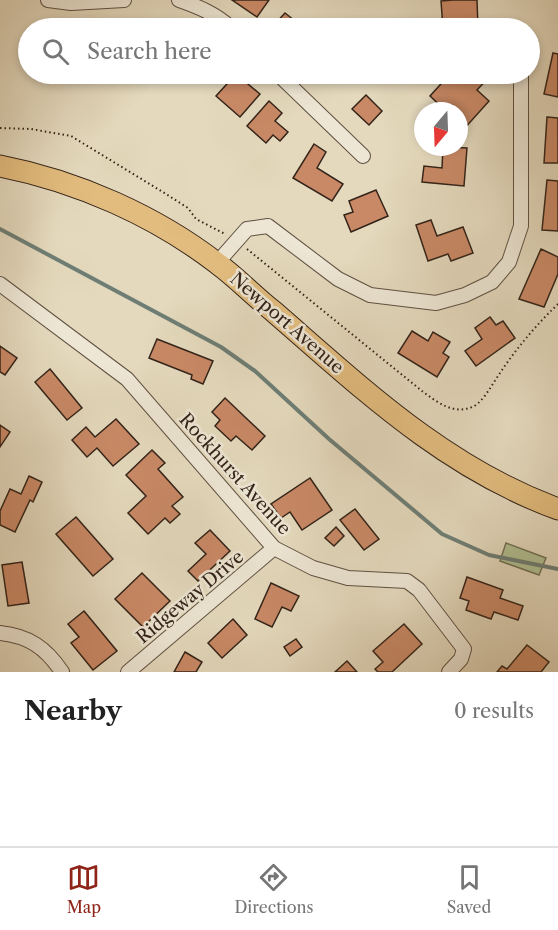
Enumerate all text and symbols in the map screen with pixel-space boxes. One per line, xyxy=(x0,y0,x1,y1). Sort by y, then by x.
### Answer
search box xyxy=(18,18,540,84)
icon: search xyxy=(39,35,72,68)
text: Search here xyxy=(87,38,212,65)
north arrow xyxy=(414,102,468,156)
street label: Newport Avenue xyxy=(226,268,348,378)
street label: Rockhurst Avenue xyxy=(175,409,295,539)
street label: Ridgeway Drive xyxy=(132,546,248,648)
text: Nearby xyxy=(24,695,122,727)
text: 0 results xyxy=(454,699,534,723)
tab: Map xyxy=(67,861,101,917)
tab: Directions xyxy=(234,861,313,917)
tab: Saved xyxy=(447,861,491,917)

